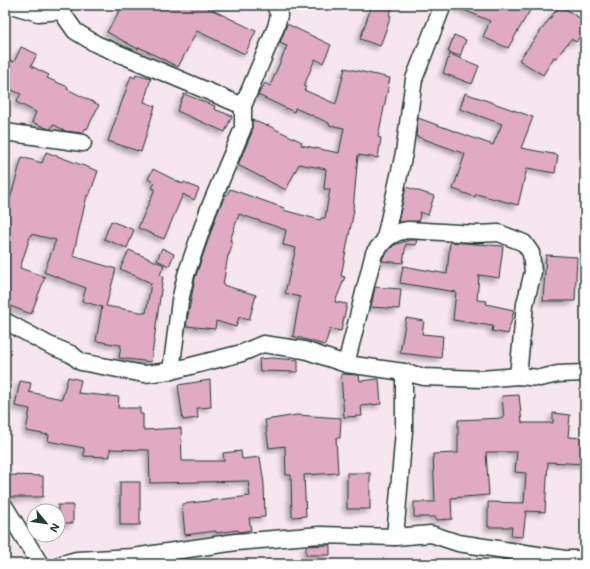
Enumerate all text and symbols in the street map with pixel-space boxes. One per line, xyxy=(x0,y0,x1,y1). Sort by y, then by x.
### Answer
north arrow xyxy=(26,503,66,543)
text: N xyxy=(47,521,64,535)

